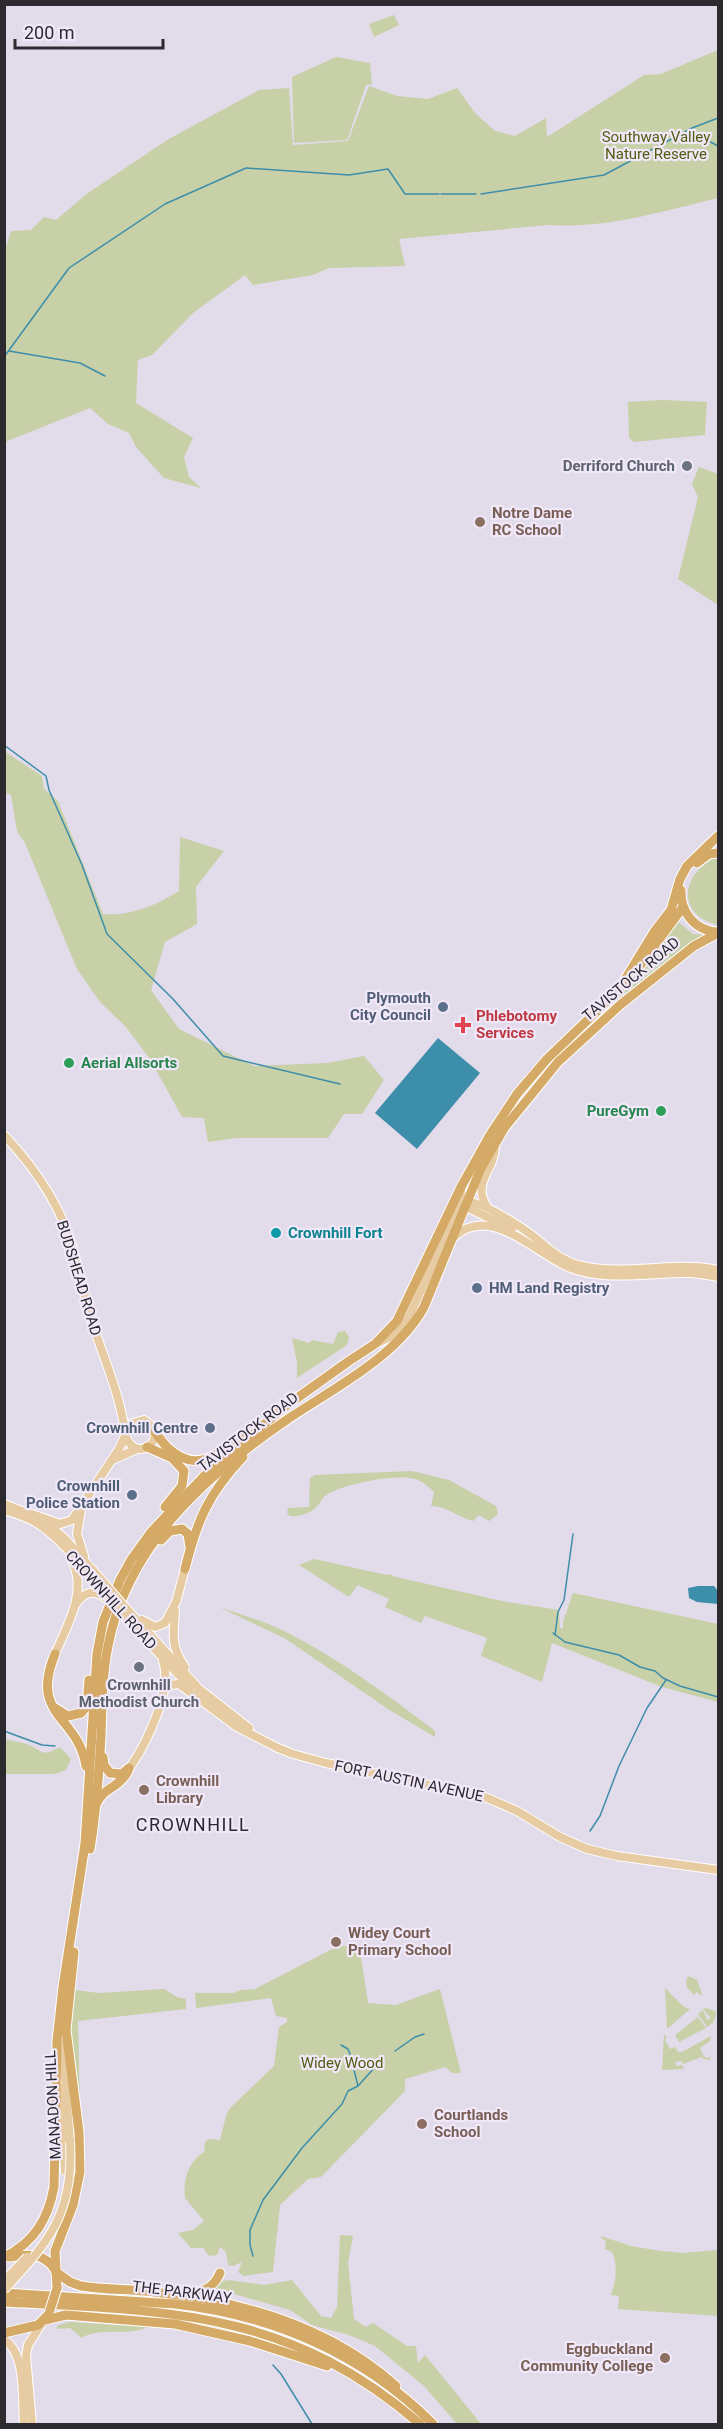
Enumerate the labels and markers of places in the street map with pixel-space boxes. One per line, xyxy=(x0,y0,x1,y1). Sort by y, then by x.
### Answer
place label: Derriford Church xyxy=(563,457,675,475)
marker: Derriford Church xyxy=(680,459,694,473)
place label: Notre Dame RC School xyxy=(492,504,572,539)
marker: Notre Dame RC School xyxy=(473,515,487,529)
place label: Plymouth City Council xyxy=(350,989,431,1024)
marker: Plymouth City Council xyxy=(436,1000,450,1014)
place label: Phlebotomy Services xyxy=(476,1007,557,1042)
marker: Phlebotomy Services xyxy=(454,1016,472,1034)
place label: Aerial Allsorts xyxy=(81,1054,177,1072)
marker: Aerial Allsorts xyxy=(62,1056,76,1070)
place label: PureGym xyxy=(587,1102,649,1120)
marker: PureGym xyxy=(654,1104,668,1118)
place label: Crownhill Fort xyxy=(288,1224,383,1242)
marker: Crownhill Fort xyxy=(269,1226,283,1240)
place label: HM Land Registry xyxy=(489,1279,610,1297)
marker: HM Land Registry xyxy=(470,1281,484,1295)
place label: Crownhill Centre xyxy=(86,1419,198,1437)
marker: Crownhill Centre xyxy=(203,1421,217,1435)
place label: Crownhill Police Station xyxy=(26,1477,120,1512)
marker: Crownhill Police Station xyxy=(125,1488,139,1502)
marker: Crownhill Methodist Church xyxy=(132,1660,146,1674)
place label: Crownhill Methodist Church xyxy=(79,1676,199,1711)
place label: Crownhill Library xyxy=(156,1772,219,1807)
marker: Crownhill Library xyxy=(137,1783,151,1797)
place label: Widey Court Primary School xyxy=(348,1924,451,1959)
marker: Widey Court Primary School xyxy=(329,1935,343,1949)
place label: Courtlands School xyxy=(434,2106,508,2141)
marker: Courtlands School xyxy=(415,2117,429,2131)
place label: Eggbuckland Community College xyxy=(521,2340,653,2375)
marker: Eggbuckland Community College xyxy=(658,2351,672,2365)

